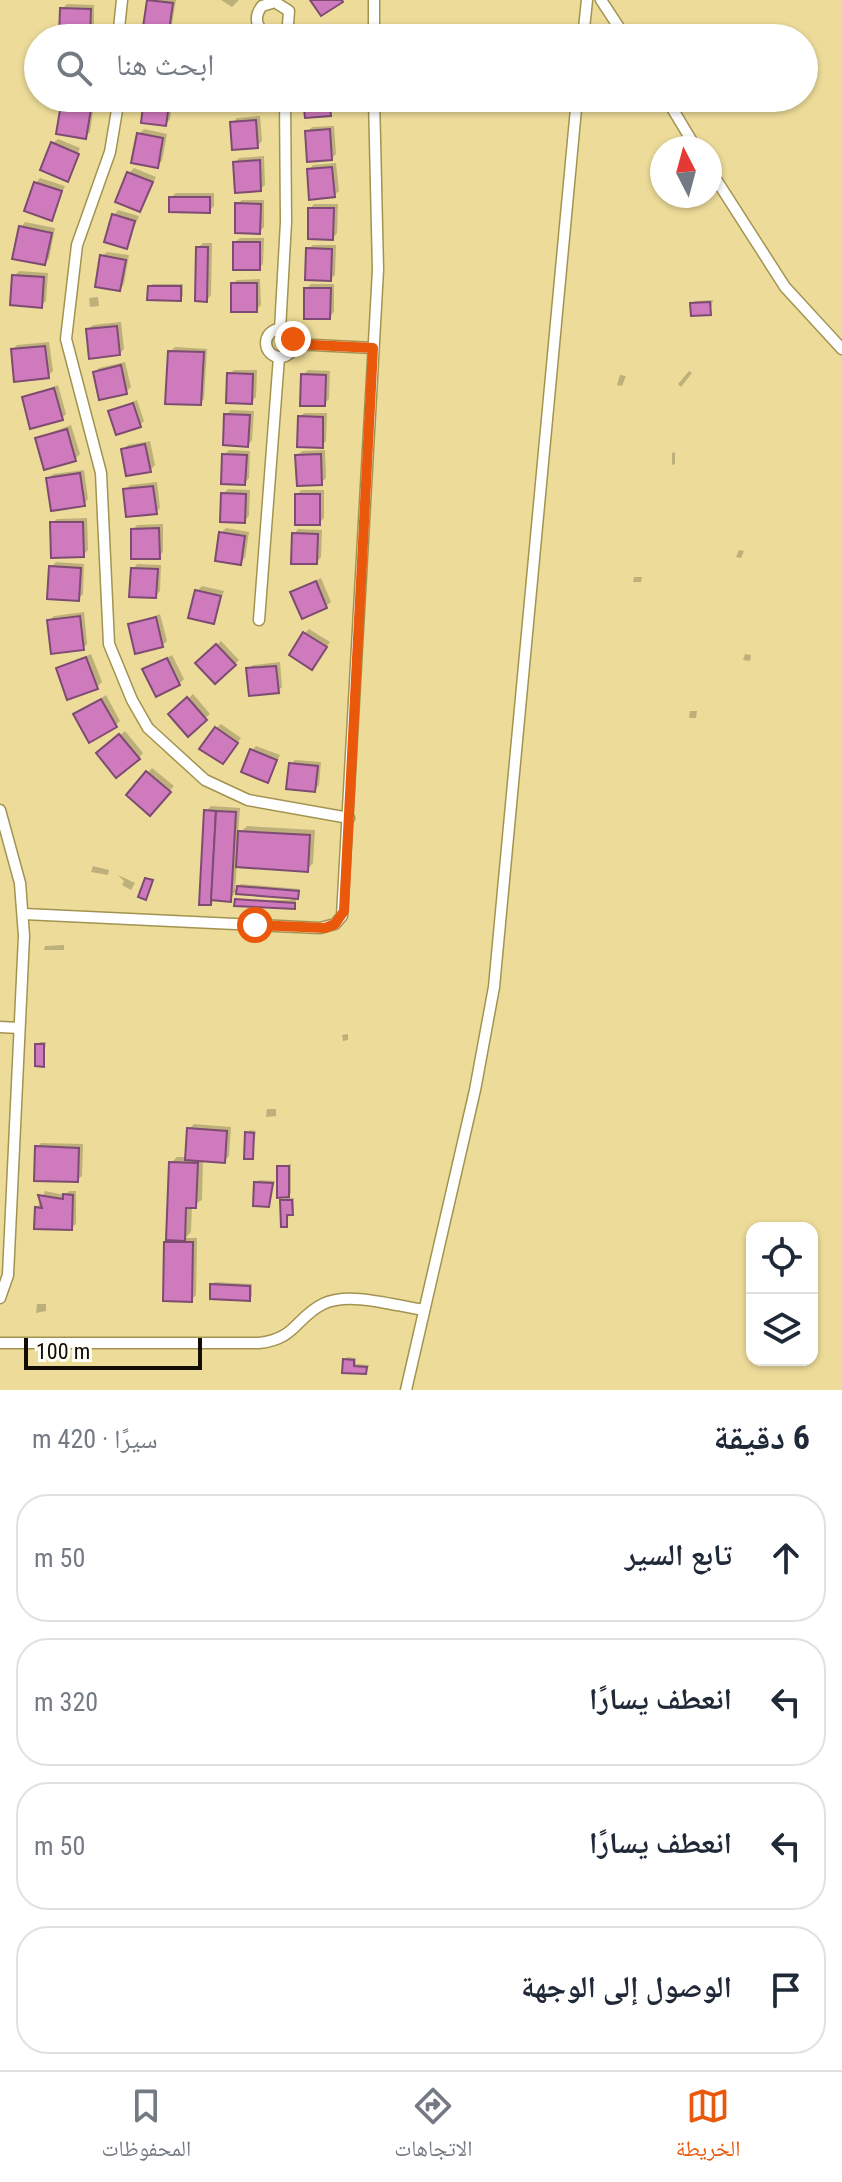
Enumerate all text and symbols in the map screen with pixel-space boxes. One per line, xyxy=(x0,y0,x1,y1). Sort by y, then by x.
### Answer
search box xyxy=(24,24,818,112)
icon: search xyxy=(52,46,96,90)
text: ابحث هنا xyxy=(116,47,214,82)
north arrow xyxy=(650,136,722,208)
route end xyxy=(275,321,311,357)
route start xyxy=(237,907,273,943)
map controls xyxy=(746,1222,818,1366)
button: locate xyxy=(746,1222,818,1294)
button: layers xyxy=(746,1294,818,1366)
scale bar xyxy=(24,1334,202,1370)
text: 100 m xyxy=(36,1339,90,1364)
text: 6 دقيقة xyxy=(714,1417,810,1457)
text: سيرًا · 420 m xyxy=(32,1424,158,1454)
icon: ahead xyxy=(764,1536,808,1580)
text: تابع السير xyxy=(625,1537,732,1572)
text: 50 m xyxy=(34,1543,85,1573)
icon: left xyxy=(764,1680,808,1724)
text: انعطف يسارًا xyxy=(589,1681,732,1716)
text: 320 m xyxy=(34,1687,98,1717)
icon: left xyxy=(764,1824,808,1868)
text: انعطف يسارًا xyxy=(589,1825,732,1860)
text: 50 m xyxy=(34,1831,85,1861)
icon: arrive xyxy=(764,1968,808,2012)
text: الوصول إلى الوجهة xyxy=(521,1969,732,2004)
tab: المحفوظات xyxy=(102,2084,191,2170)
tab: الاتجاهات xyxy=(394,2084,472,2170)
tab: الخريطة xyxy=(676,2084,740,2170)

